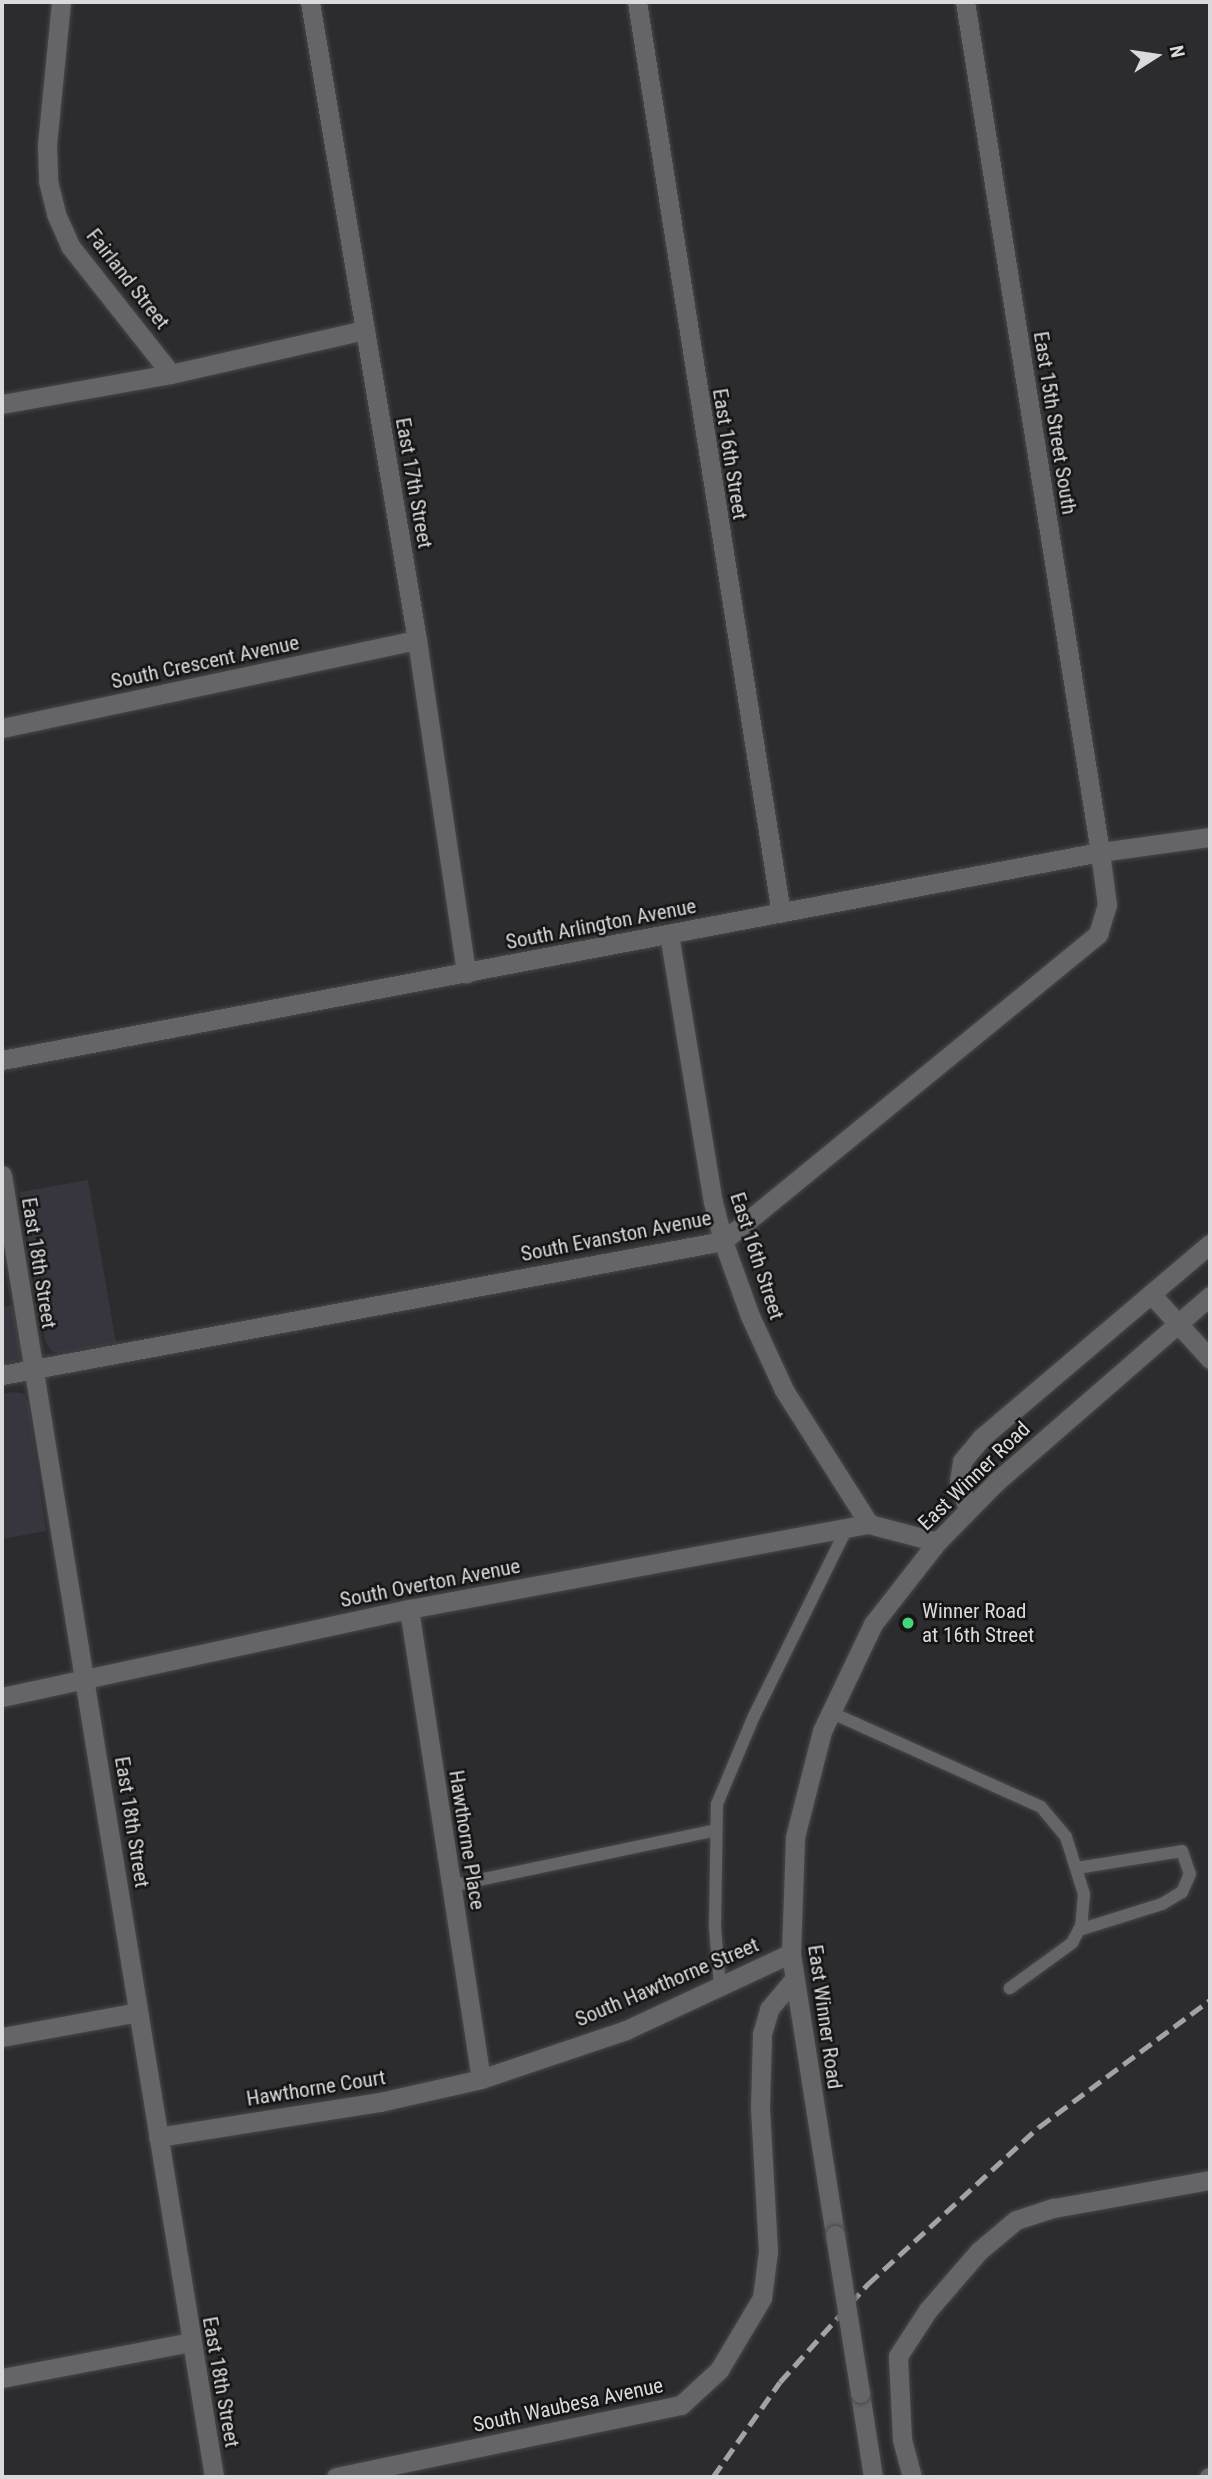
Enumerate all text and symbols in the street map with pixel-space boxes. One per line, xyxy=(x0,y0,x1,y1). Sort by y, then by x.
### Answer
north arrow xyxy=(1121,21,1191,91)
text: N xyxy=(1165,43,1189,60)
street label: Fairland Street xyxy=(81,224,175,334)
street label: East 15th Street South xyxy=(1028,330,1082,516)
street label: East 16th Street xyxy=(707,387,753,521)
street label: East 17th Street xyxy=(390,416,438,550)
street label: South Crescent Avenue xyxy=(109,630,301,694)
street label: South Arlington Avenue xyxy=(504,893,698,955)
street label: East 16th Street xyxy=(725,1189,789,1323)
street label: East 18th Street xyxy=(16,1196,62,1330)
street label: South Evanston Avenue xyxy=(519,1205,713,1267)
street label: East Winner Road xyxy=(913,1416,1035,1536)
street label: South Overton Avenue xyxy=(338,1553,522,1613)
place label: Winner Road at 16th Street xyxy=(922,1598,1034,1648)
marker: Winner Road at 16th Street xyxy=(900,1615,916,1631)
street label: East 18th Street xyxy=(109,1755,155,1889)
street label: Hawthorne Place xyxy=(444,1768,490,1912)
street label: South Hawthorne Street xyxy=(571,1932,763,2032)
street label: East Winner Road xyxy=(802,1943,848,2091)
street label: Hawthorne Court xyxy=(245,2065,387,2111)
street label: East 18th Street xyxy=(197,2315,245,2449)
street label: South Waubesa Avenue xyxy=(471,2373,665,2437)

